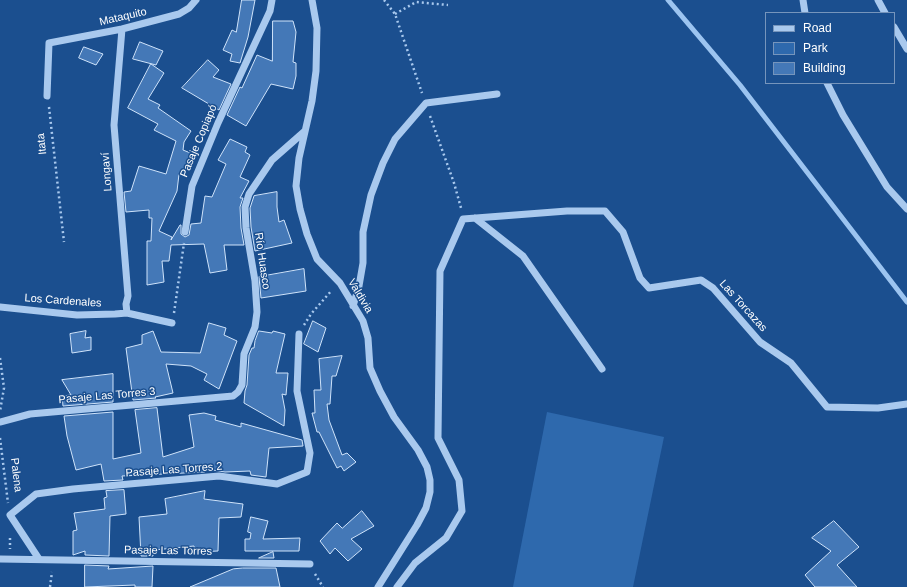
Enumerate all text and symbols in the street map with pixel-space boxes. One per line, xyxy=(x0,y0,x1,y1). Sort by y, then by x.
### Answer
street label: Mataquito xyxy=(98,5,148,29)
legend xyxy=(765,12,895,84)
text: Road xyxy=(803,21,832,35)
text: Park xyxy=(803,41,828,55)
text: Building xyxy=(803,61,846,75)
street label: Pasaje Copiapó xyxy=(178,103,220,179)
street label: Itata xyxy=(34,133,50,155)
street label: Longaví xyxy=(99,152,115,192)
street label: Río Huasco xyxy=(251,232,273,290)
street label: Valdivia xyxy=(345,276,375,316)
street label: Las Torcazas xyxy=(716,278,770,334)
street label: Los Cardenales xyxy=(24,292,102,310)
street label: Pasaje Las Torres 3 xyxy=(58,385,156,407)
street label: Palena xyxy=(7,457,25,493)
street label: Pasaje Las Torres 2 xyxy=(125,460,223,480)
street label: Pasaje Las Torres xyxy=(124,544,212,558)

